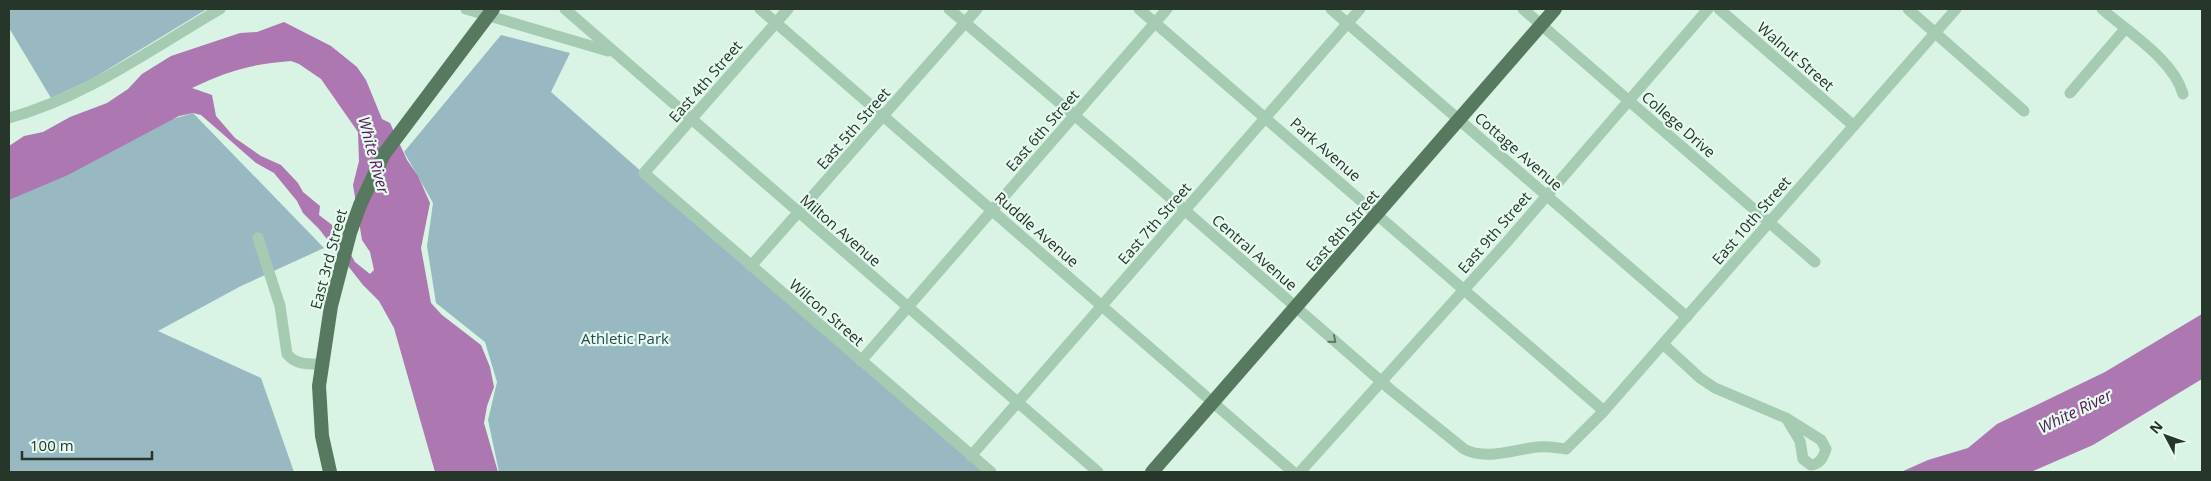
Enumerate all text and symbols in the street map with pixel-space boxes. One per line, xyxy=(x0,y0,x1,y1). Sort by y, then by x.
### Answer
street label: Walnut Street xyxy=(1753,17,1839,95)
street label: East 4th Street xyxy=(664,36,746,126)
street label: East 5th Street xyxy=(812,83,894,173)
street label: East 6th Street xyxy=(1001,85,1083,175)
street label: College Drive xyxy=(1638,86,1720,162)
street label: Cottage Avenue xyxy=(1471,107,1567,195)
street label: Park Avenue xyxy=(1286,113,1366,185)
water label: White River xyxy=(353,114,395,197)
street label: East 10th Street xyxy=(1707,172,1795,268)
street label: East 7th Street xyxy=(1113,178,1195,268)
street label: East 8th Street xyxy=(1301,185,1383,275)
street label: Ruddle Avenue xyxy=(991,187,1083,271)
street label: East 9th Street xyxy=(1453,187,1535,277)
street label: Milton Avenue xyxy=(796,189,886,271)
street label: East 3rd Street xyxy=(305,207,351,311)
street label: Central Avenue xyxy=(1208,209,1302,295)
street label: Wilcon Street xyxy=(785,274,869,350)
park label: Athletic Park xyxy=(581,328,669,348)
one-way arrow xyxy=(1328,334,1337,343)
water label: White River xyxy=(2035,383,2116,438)
north arrow xyxy=(2141,411,2191,461)
text: N xyxy=(2145,417,2167,438)
scale bar xyxy=(22,428,152,460)
text: 100 m xyxy=(30,435,74,455)

